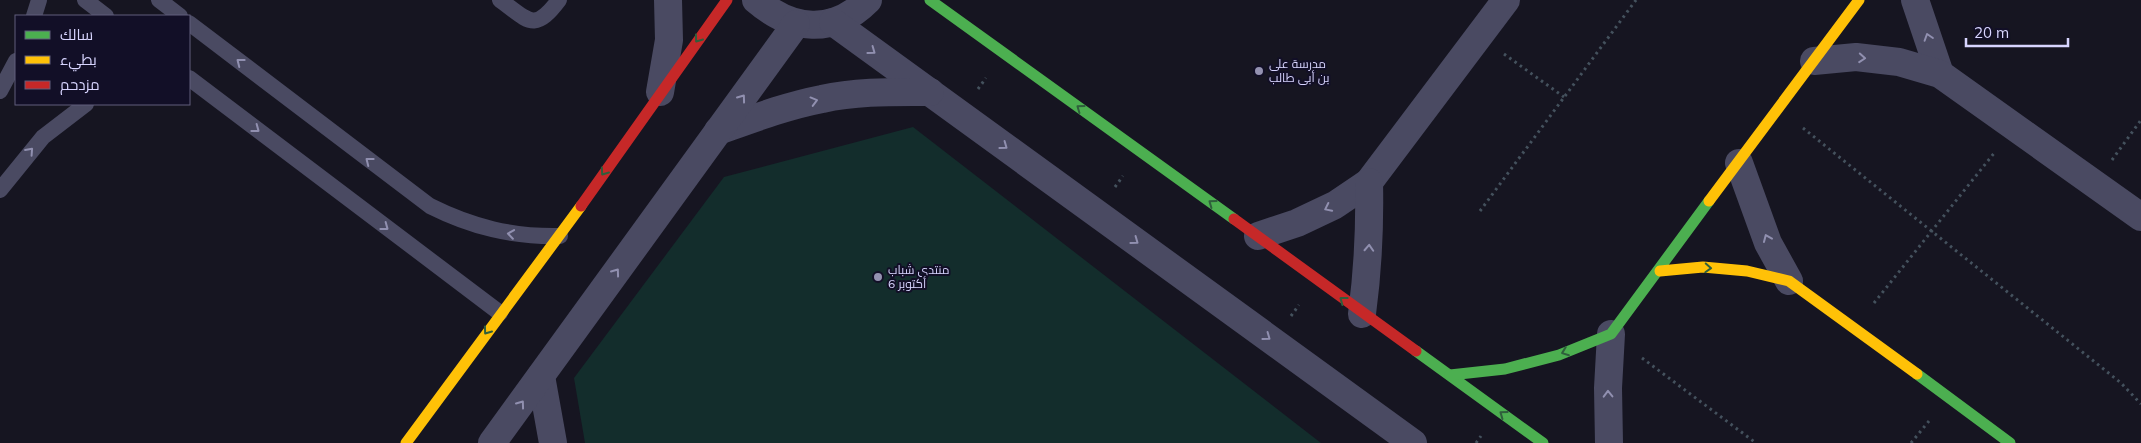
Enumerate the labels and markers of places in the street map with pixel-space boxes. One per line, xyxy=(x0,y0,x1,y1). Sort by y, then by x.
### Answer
place label: مدرسة على بن أبى طالب xyxy=(1269,56,1329,85)
marker: مدرسة على بن أبى طالب xyxy=(1253,65,1265,77)
place label: منتدى شباب 6 أكتوبر xyxy=(888,262,950,291)
marker: منتدى شباب 6 أكتوبر xyxy=(872,271,884,283)

